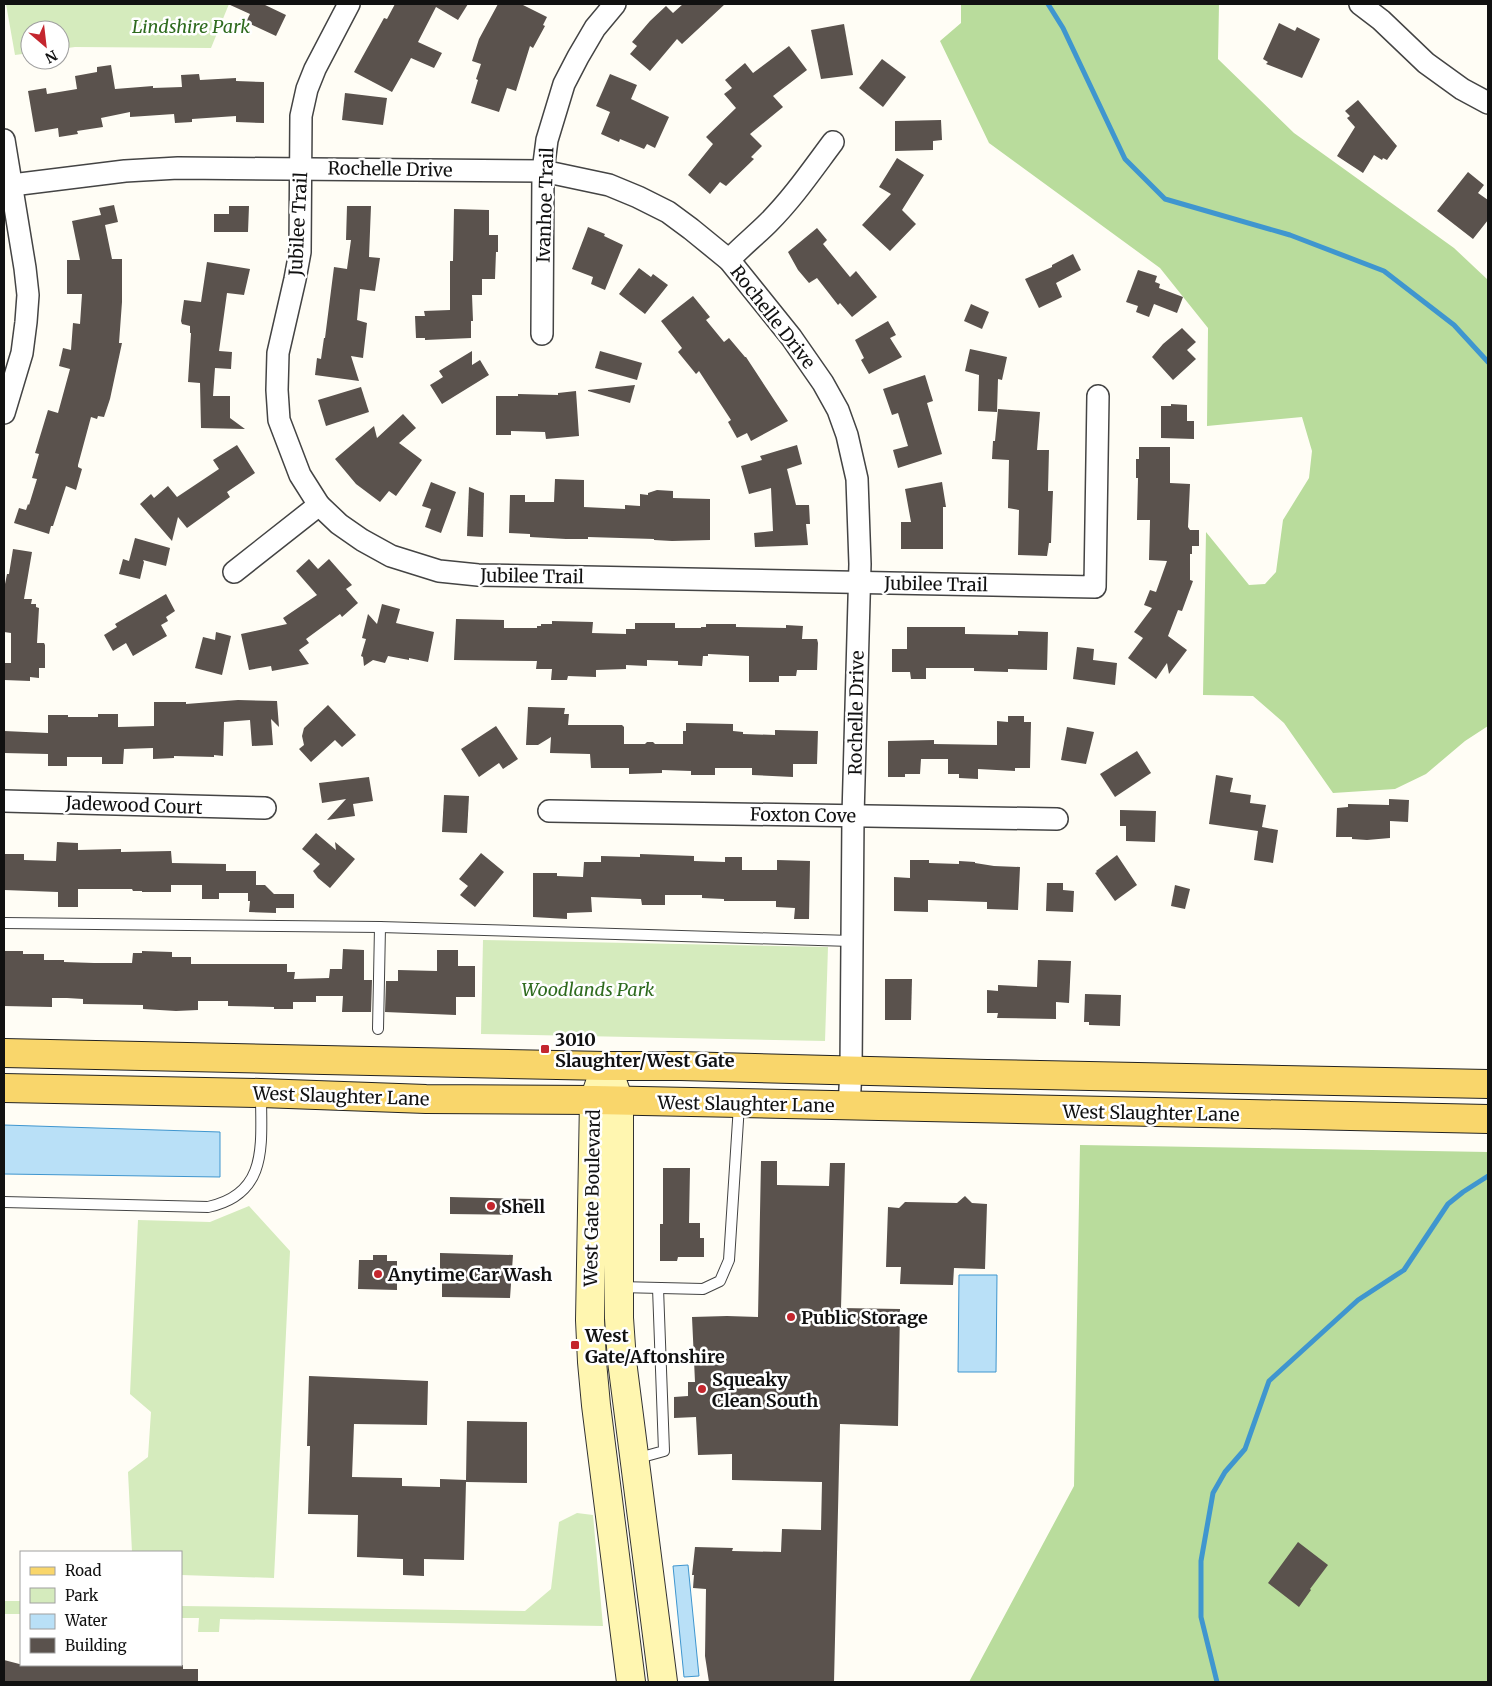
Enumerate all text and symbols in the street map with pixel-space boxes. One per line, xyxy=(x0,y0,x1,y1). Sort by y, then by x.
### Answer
park label: Lindshire Park xyxy=(132,15,250,38)
north arrow xyxy=(20,20,70,70)
text: N xyxy=(42,46,60,67)
street label: Ivanhoe Trail xyxy=(531,146,559,263)
street label: Rochelle Drive xyxy=(327,156,453,182)
street label: Jubilee Trail xyxy=(284,171,312,278)
street label: Rochelle Drive xyxy=(725,261,821,373)
street label: Jubilee Trail xyxy=(479,564,585,588)
street label: Jubilee Trail xyxy=(883,572,989,596)
street label: Rochelle Drive xyxy=(843,650,869,776)
street label: Jadewood Court xyxy=(64,791,203,819)
street label: Foxton Cove xyxy=(750,803,856,827)
park label: Woodlands Park xyxy=(522,978,655,1001)
place label: 3010 Slaughter/West Gate xyxy=(555,1028,735,1072)
marker: 3010 Slaughter/West Gate xyxy=(539,1043,551,1055)
street label: West Slaughter Lane xyxy=(251,1081,430,1111)
street label: West Slaughter Lane xyxy=(656,1091,835,1117)
street label: West Slaughter Lane xyxy=(1061,1100,1240,1126)
street label: West Gate Boulevard xyxy=(579,1109,605,1288)
place label: Shell xyxy=(501,1195,545,1218)
marker: Shell xyxy=(485,1200,497,1212)
place label: Anytime Car Wash xyxy=(387,1263,552,1286)
marker: Anytime Car Wash xyxy=(372,1268,384,1280)
place label: Public Storage xyxy=(801,1306,928,1329)
marker: Public Storage xyxy=(785,1311,797,1323)
place label: West Gate/Aftonshire xyxy=(584,1324,725,1368)
marker: West Gate/Aftonshire xyxy=(569,1339,581,1351)
place label: Squeaky Clean South xyxy=(712,1368,818,1412)
marker: Squeaky Clean South xyxy=(696,1383,708,1395)
legend xyxy=(20,1551,182,1666)
text: Road xyxy=(65,1561,101,1580)
text: Park xyxy=(65,1586,99,1605)
text: Water xyxy=(64,1611,108,1630)
text: Building xyxy=(65,1636,127,1655)

